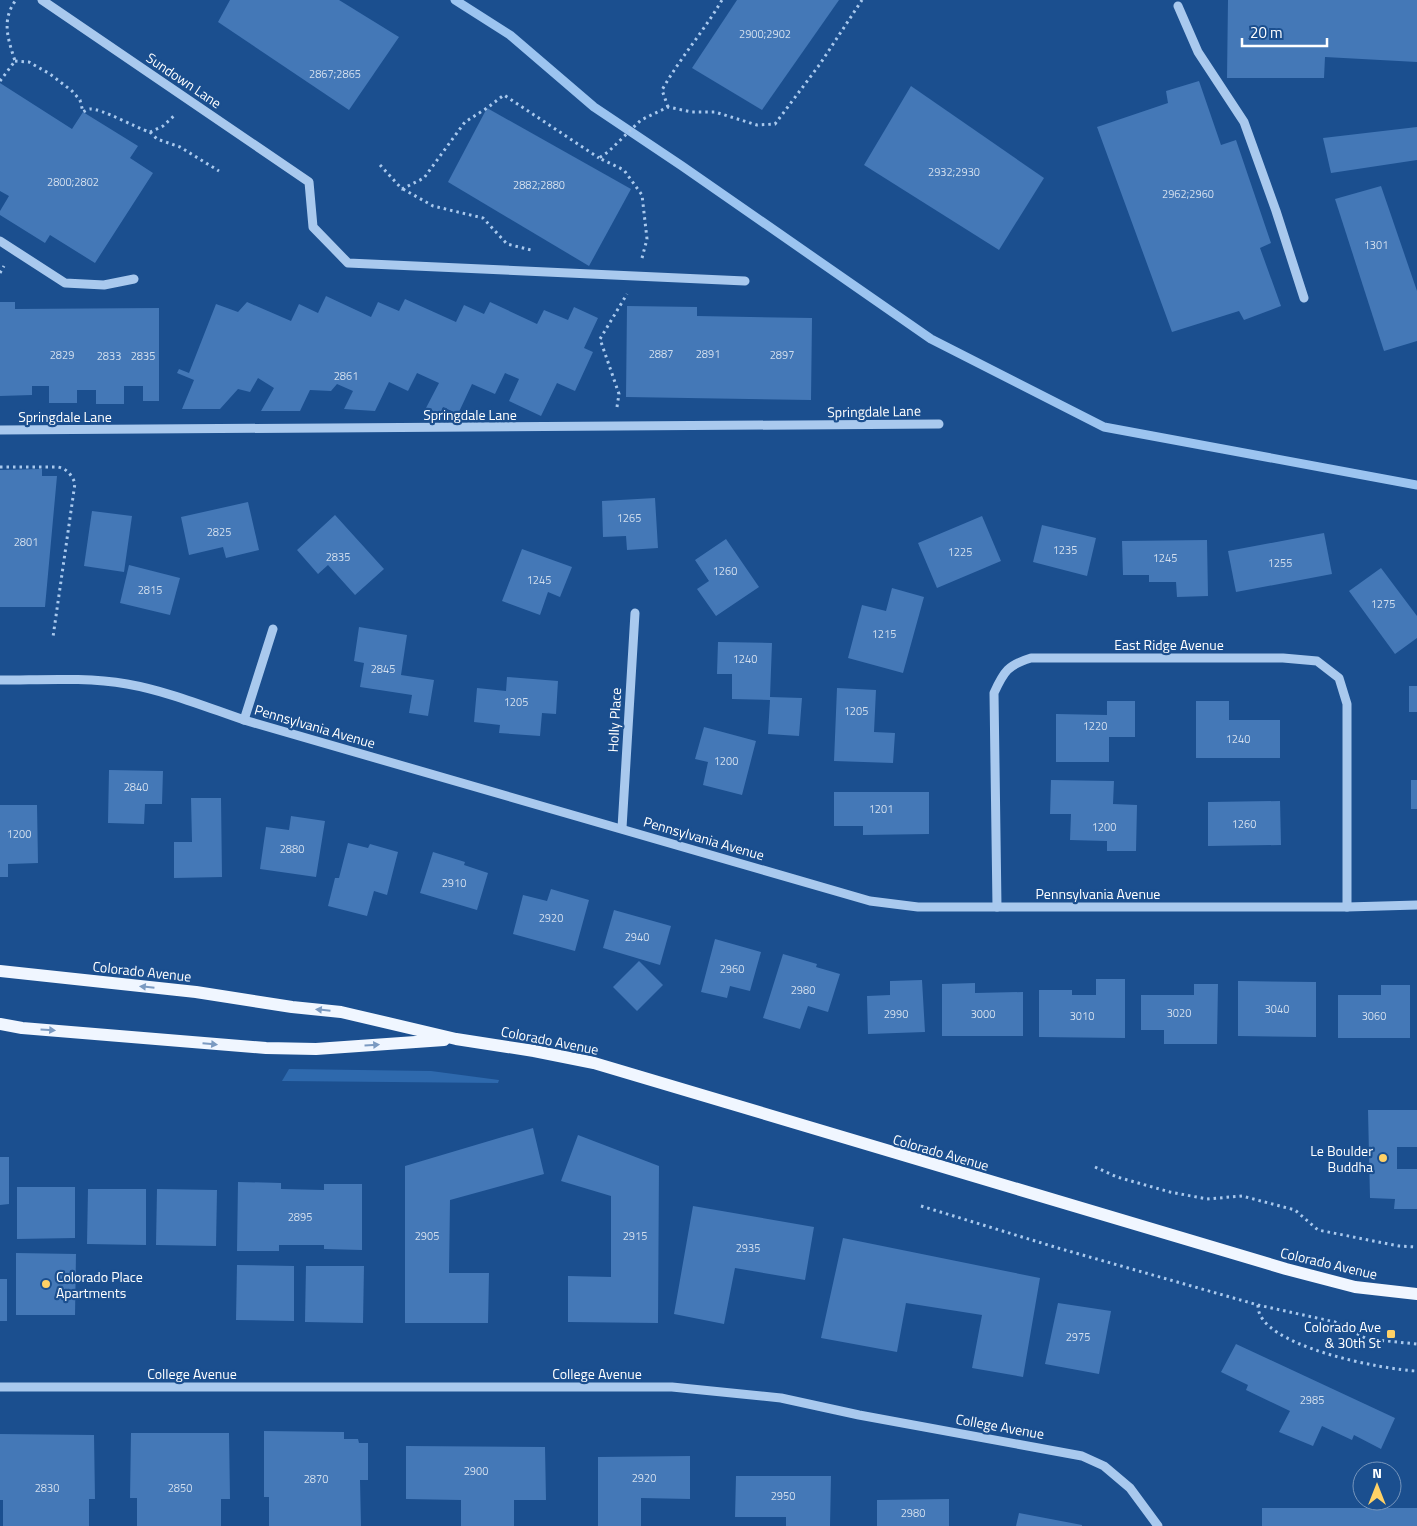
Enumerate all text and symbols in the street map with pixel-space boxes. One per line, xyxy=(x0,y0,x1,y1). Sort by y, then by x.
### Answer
scale bar xyxy=(1242,15,1327,47)
text: 20 m xyxy=(1250,21,1283,44)
house number: 2900;2902 xyxy=(739,26,791,42)
street label: Sundown Lane xyxy=(142,47,226,113)
house number: 2867;2865 xyxy=(309,66,361,82)
house number: 2932;2930 xyxy=(928,164,980,180)
house number: 2800;2802 xyxy=(47,174,99,190)
house number: 2882;2880 xyxy=(513,177,565,193)
house number: 2962;2960 xyxy=(1162,186,1214,202)
house number: 1301 xyxy=(1364,237,1388,253)
house number: 2887 xyxy=(649,346,673,362)
house number: 2891 xyxy=(696,346,720,362)
house number: 2829 xyxy=(50,347,74,363)
house number: 2897 xyxy=(770,347,794,363)
house number: 2833 xyxy=(97,348,121,364)
house number: 2835 xyxy=(131,348,155,364)
house number: 2861 xyxy=(334,368,358,384)
street label: Springdale Lane xyxy=(827,400,921,422)
street label: Springdale Lane xyxy=(423,404,517,425)
street label: Springdale Lane xyxy=(18,406,112,427)
house number: 1265 xyxy=(617,510,641,526)
house number: 2825 xyxy=(207,524,231,540)
house number: 2801 xyxy=(14,534,38,550)
house number: 1235 xyxy=(1053,542,1077,558)
house number: 1225 xyxy=(948,544,972,560)
house number: 2835 xyxy=(326,549,350,565)
house number: 1245 xyxy=(1153,550,1177,566)
house number: 1255 xyxy=(1268,555,1292,571)
house number: 1260 xyxy=(713,563,737,579)
house number: 1245 xyxy=(527,572,551,588)
house number: 2815 xyxy=(138,582,162,598)
house number: 1275 xyxy=(1371,596,1395,612)
house number: 1215 xyxy=(872,626,896,642)
street label: East Ridge Avenue xyxy=(1114,634,1224,655)
house number: 1240 xyxy=(733,651,757,667)
house number: 2845 xyxy=(371,661,395,677)
street label: Holly Place xyxy=(602,687,626,753)
house number: 1205 xyxy=(504,694,528,710)
street label: Pennsylvania Avenue xyxy=(252,699,378,753)
house number: 1205 xyxy=(844,703,868,719)
house number: 1220 xyxy=(1083,718,1107,734)
house number: 1240 xyxy=(1226,731,1250,747)
house number: 1200 xyxy=(714,753,738,769)
house number: 2840 xyxy=(124,779,148,795)
house number: 1201 xyxy=(869,801,893,817)
street label: Pennsylvania Avenue xyxy=(641,811,767,865)
house number: 1260 xyxy=(1232,816,1256,832)
house number: 1200 xyxy=(1092,819,1116,835)
house number: 1200 xyxy=(7,826,31,842)
house number: 2880 xyxy=(280,841,304,857)
house number: 2910 xyxy=(442,875,466,891)
street label: Pennsylvania Avenue xyxy=(1036,883,1160,904)
house number: 2920 xyxy=(539,910,563,926)
house number: 2940 xyxy=(625,929,649,945)
street label: Colorado Avenue xyxy=(92,955,192,987)
house number: 2960 xyxy=(720,961,744,977)
house number: 2980 xyxy=(791,982,815,998)
one-way arrow xyxy=(139,983,155,991)
house number: 3040 xyxy=(1265,1001,1289,1017)
house number: 3020 xyxy=(1167,1005,1191,1021)
one-way arrow xyxy=(315,1006,331,1014)
house number: 2990 xyxy=(884,1006,908,1022)
house number: 3000 xyxy=(971,1006,995,1022)
house number: 3010 xyxy=(1070,1008,1094,1024)
house number: 3060 xyxy=(1362,1008,1386,1024)
street label: Colorado Avenue xyxy=(499,1020,601,1060)
one-way arrow xyxy=(41,1026,57,1034)
one-way arrow xyxy=(203,1040,219,1048)
one-way arrow xyxy=(365,1041,381,1049)
street label: Colorado Avenue xyxy=(891,1128,991,1176)
place label: Le Boulder Buddha xyxy=(1310,1140,1373,1177)
marker: Le Boulder Buddha xyxy=(1377,1152,1389,1164)
house number: 2895 xyxy=(288,1209,312,1225)
house number: 2905 xyxy=(415,1228,439,1244)
house number: 2915 xyxy=(623,1228,647,1244)
house number: 2935 xyxy=(736,1240,760,1256)
street label: Colorado Avenue xyxy=(1278,1242,1380,1284)
place label: Colorado Place Apartments xyxy=(56,1266,143,1303)
marker: Colorado Place Apartments xyxy=(40,1278,52,1290)
place label: Colorado Ave & 30th St xyxy=(1304,1316,1381,1353)
marker: Colorado Ave & 30th St xyxy=(1385,1328,1397,1340)
house number: 2975 xyxy=(1066,1329,1090,1345)
street label: College Avenue xyxy=(147,1363,237,1384)
street label: College Avenue xyxy=(552,1363,642,1384)
house number: 2985 xyxy=(1300,1392,1324,1408)
street label: College Avenue xyxy=(954,1408,1046,1444)
north arrow xyxy=(1352,1461,1402,1511)
text: N xyxy=(1372,1462,1382,1483)
house number: 2900 xyxy=(464,1463,488,1479)
house number: 2920 xyxy=(632,1470,656,1486)
house number: 2870 xyxy=(304,1471,328,1487)
house number: 2830 xyxy=(35,1480,59,1496)
house number: 2850 xyxy=(168,1480,192,1496)
house number: 2950 xyxy=(771,1488,795,1504)
house number: 2980 xyxy=(901,1505,925,1521)

